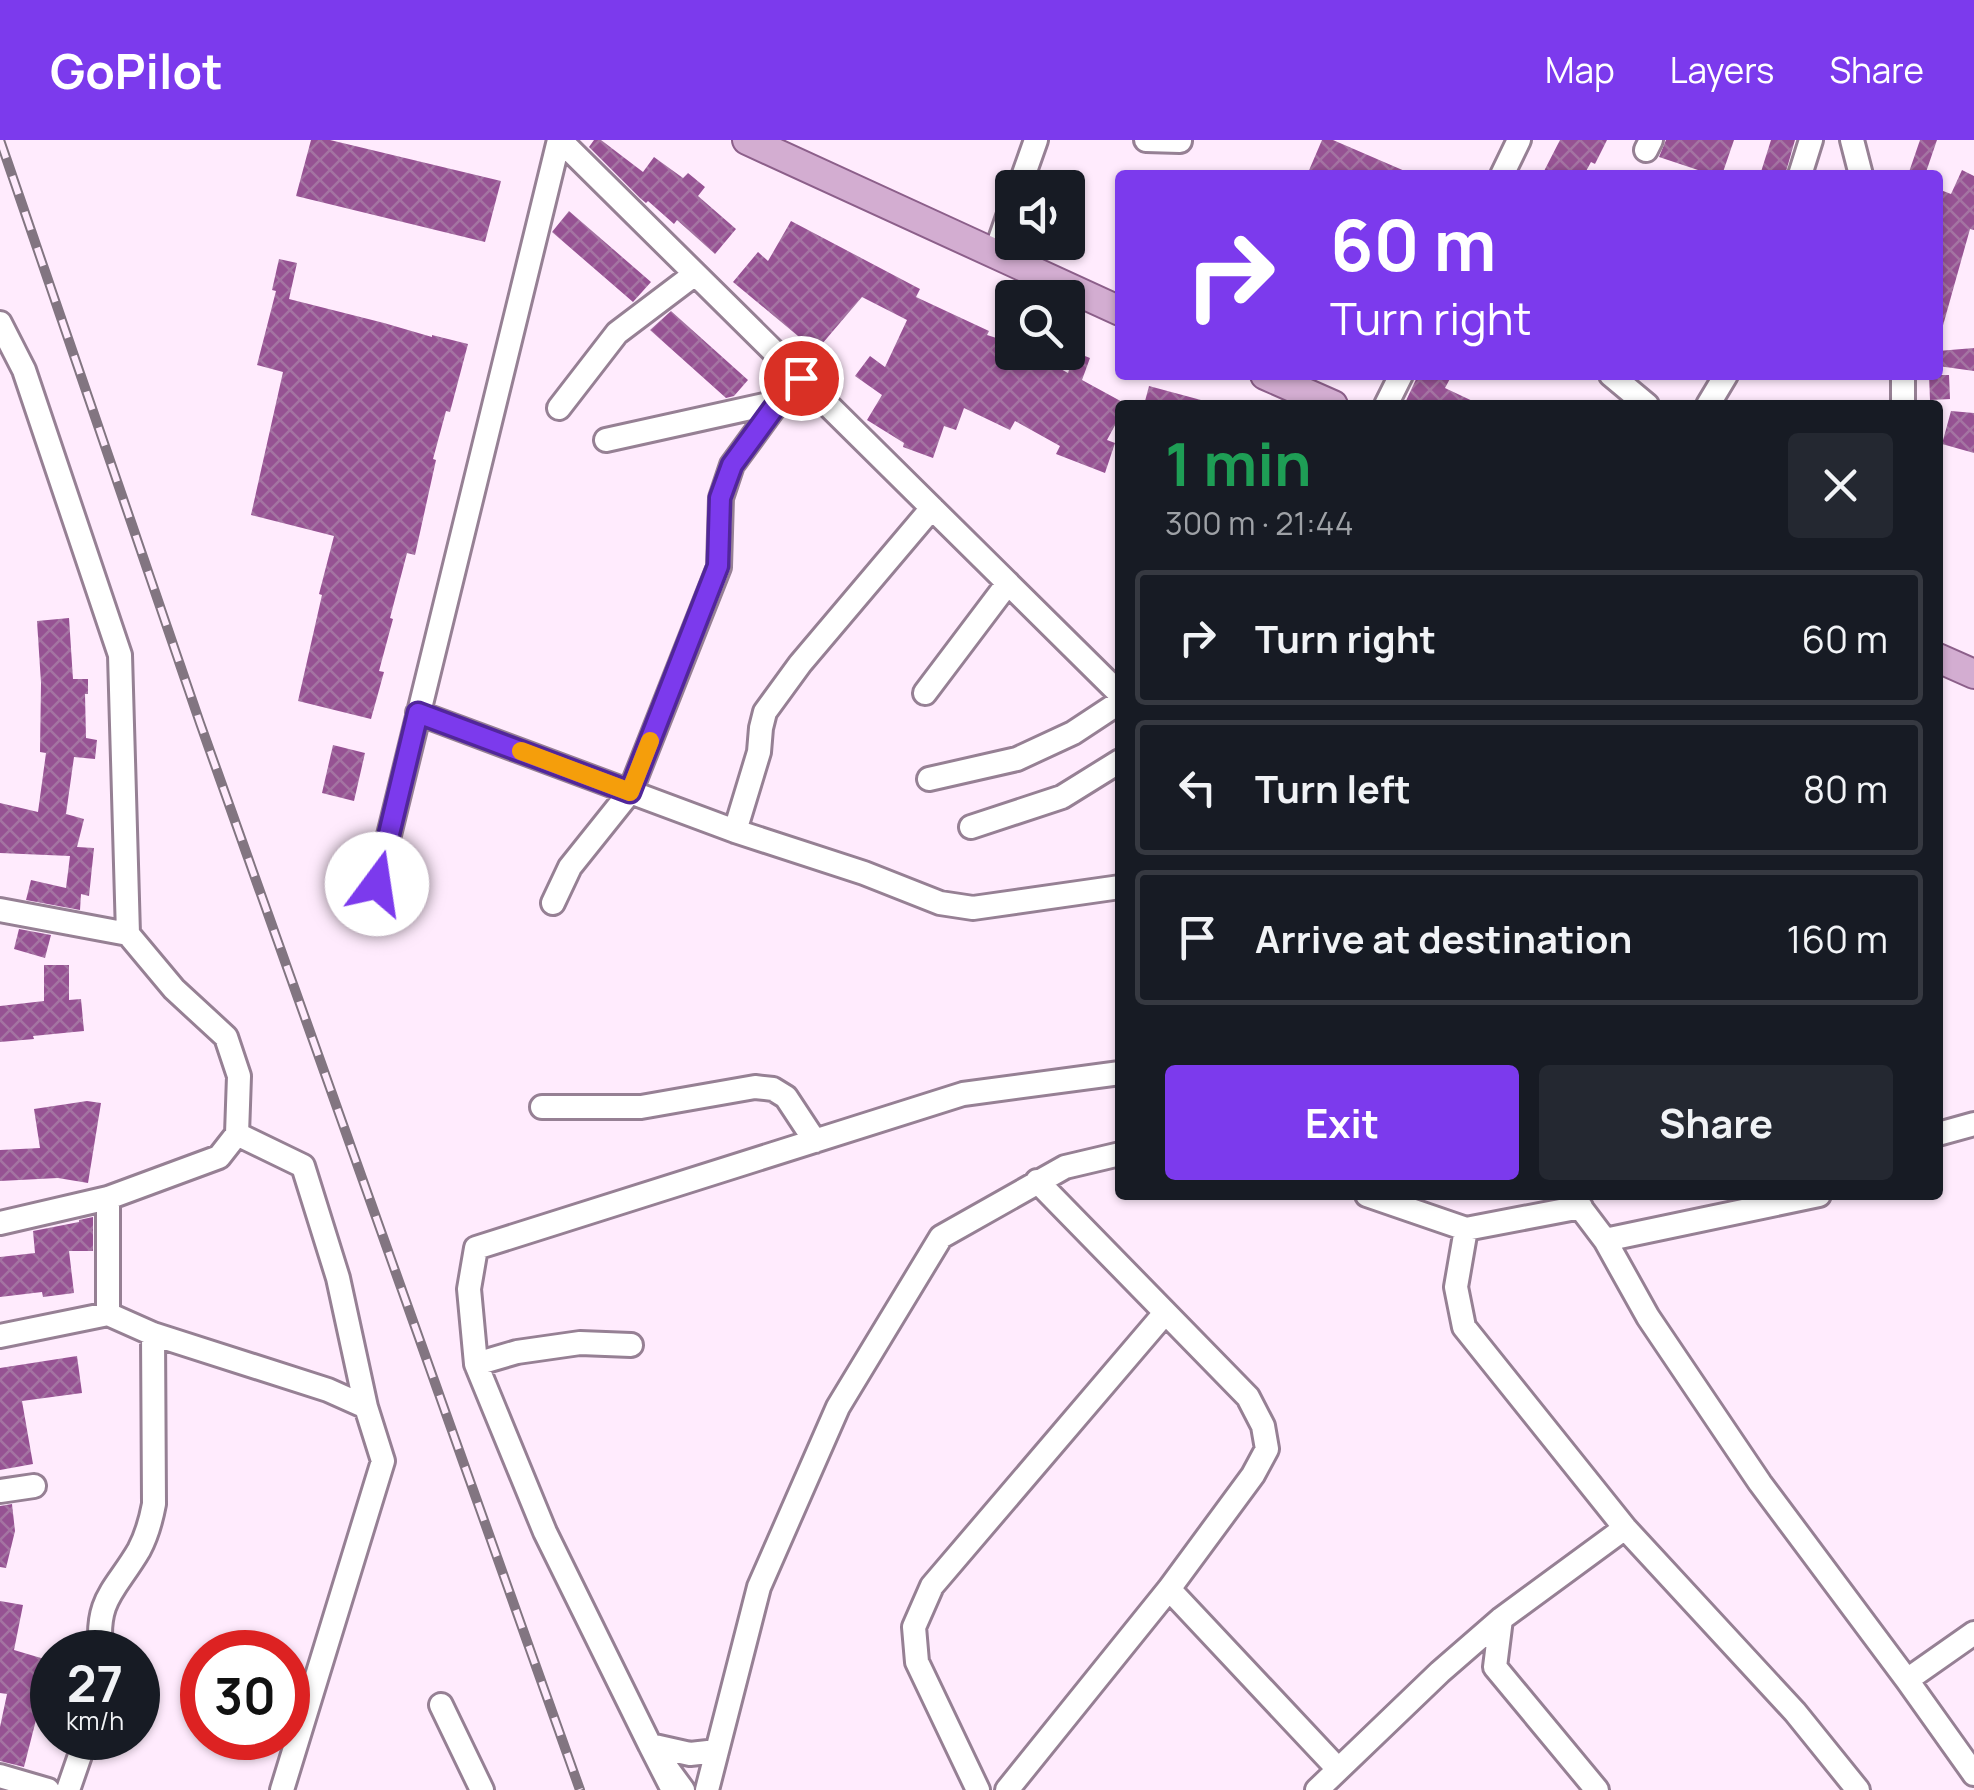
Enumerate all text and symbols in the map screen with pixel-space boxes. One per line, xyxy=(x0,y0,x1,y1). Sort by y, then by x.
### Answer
text: GoPilot xyxy=(50,38,223,103)
text: Map xyxy=(1545,46,1615,94)
text: Layers xyxy=(1670,46,1774,94)
text: Share xyxy=(1829,46,1924,94)
map controls xyxy=(995,170,1085,370)
button: sound xyxy=(995,170,1085,260)
text: 60 m xyxy=(1330,196,1497,292)
icon: right xyxy=(1165,210,1295,340)
button: search xyxy=(995,280,1085,370)
text: Turn right xyxy=(1330,287,1531,349)
pin xyxy=(759,336,844,421)
icon: arrive xyxy=(774,351,829,406)
text: 1 min xyxy=(1165,422,1312,504)
button: close xyxy=(1788,433,1893,538)
text: 300 m · 21:44 xyxy=(1165,501,1354,545)
icon: right xyxy=(1170,610,1225,665)
text: Turn right xyxy=(1255,612,1436,664)
text: 60 m xyxy=(1801,612,1888,664)
icon: left xyxy=(1170,760,1225,815)
text: Turn left xyxy=(1255,762,1411,814)
text: 80 m xyxy=(1803,762,1888,814)
position arrow xyxy=(325,832,429,936)
icon: arrive xyxy=(1170,910,1225,965)
text: Arrive at destination xyxy=(1255,912,1632,964)
text: 160 m xyxy=(1787,912,1888,964)
button: Exit xyxy=(1165,1065,1519,1180)
button: Share xyxy=(1539,1065,1893,1180)
speed limit sign: 30 xyxy=(180,1630,310,1760)
text: 27 xyxy=(67,1649,123,1717)
text: km/h xyxy=(66,1703,124,1738)

